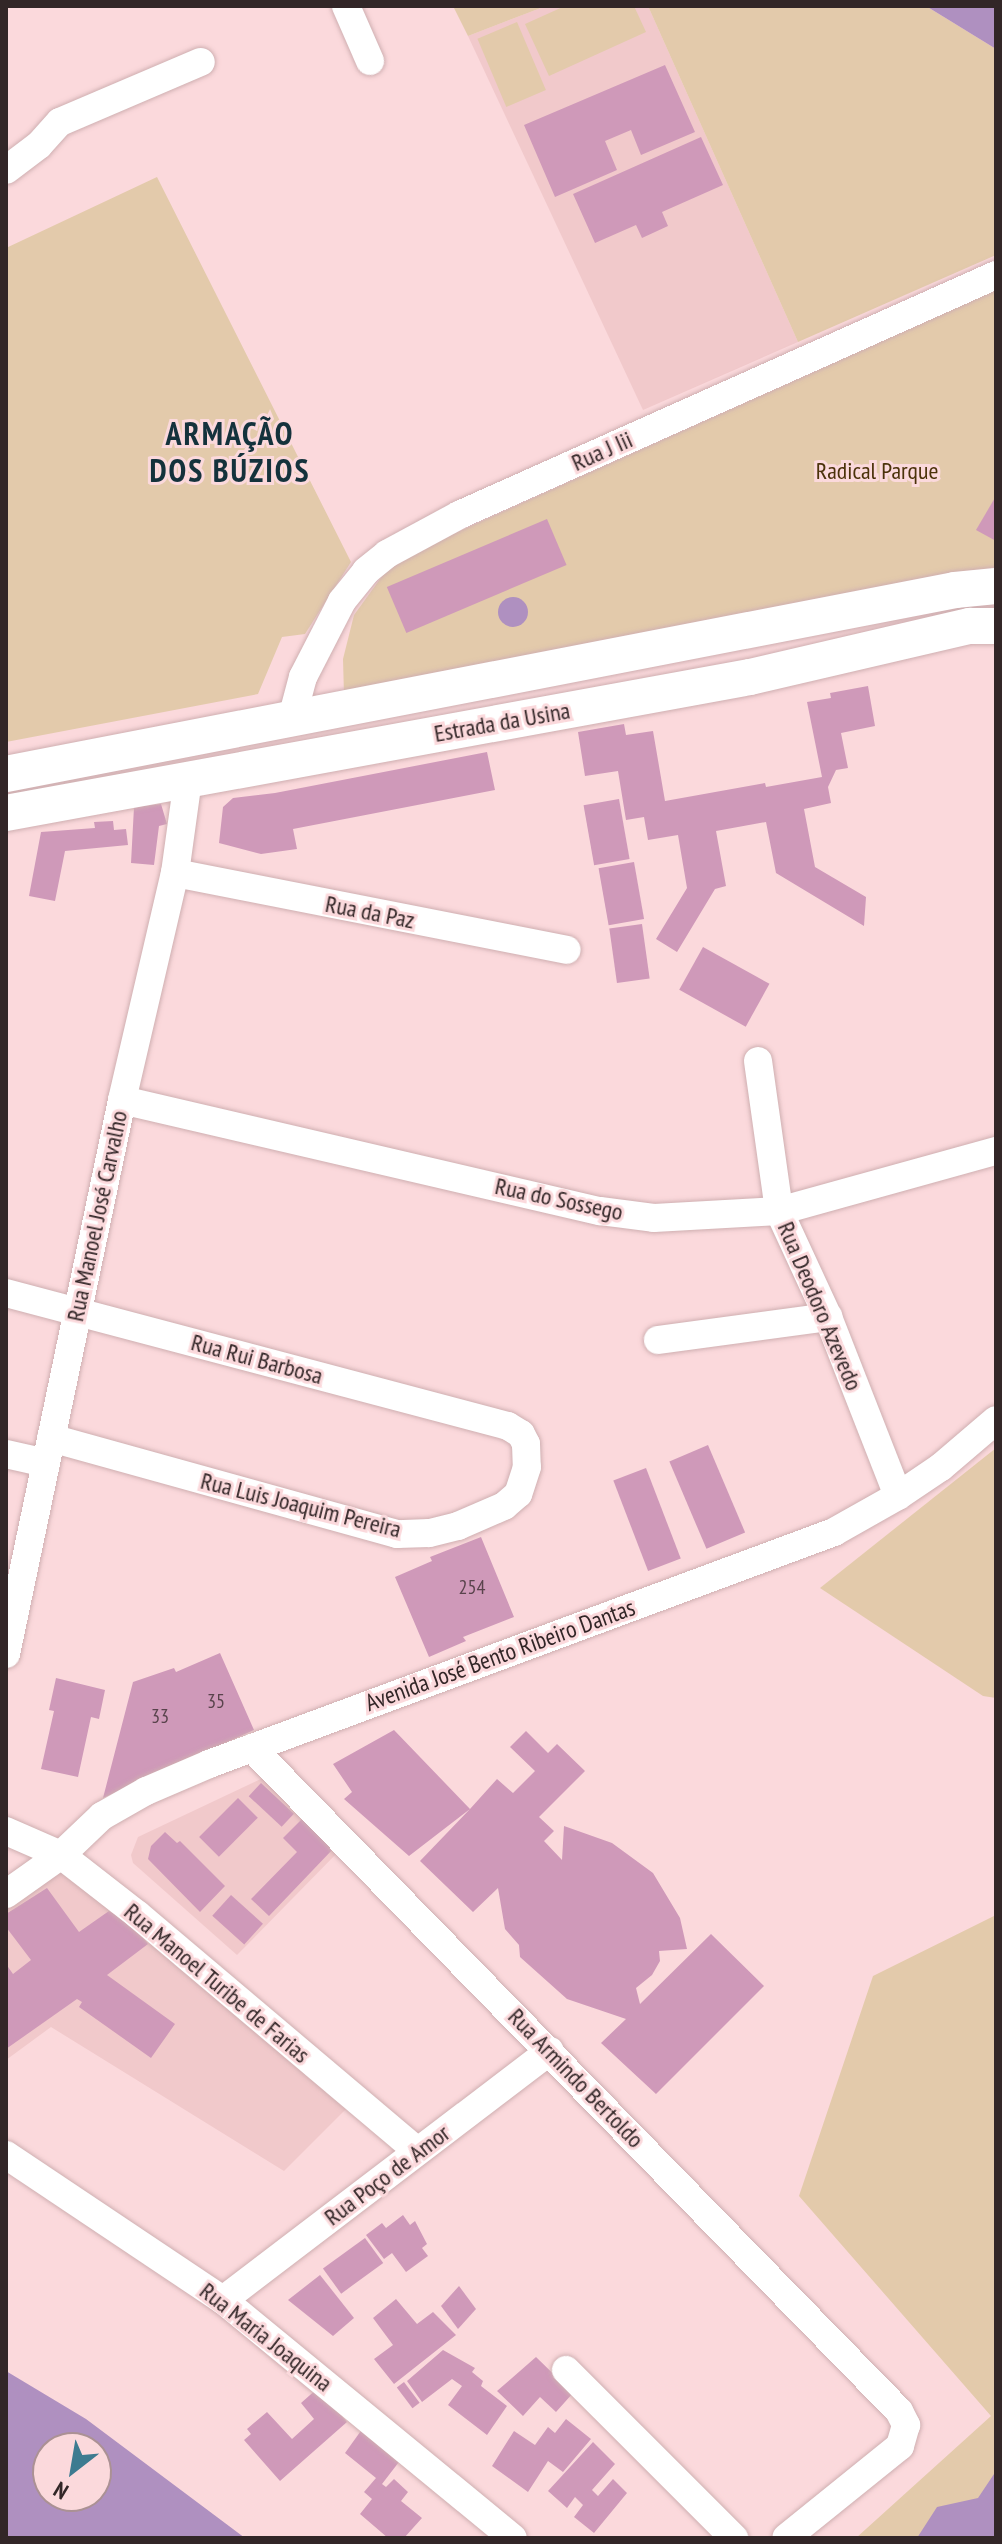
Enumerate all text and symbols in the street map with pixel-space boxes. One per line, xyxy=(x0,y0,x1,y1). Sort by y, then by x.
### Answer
district label: ARMAÇÃO DOS BÚZIOS xyxy=(149,415,311,490)
street label: Rua J Iii xyxy=(567,425,637,477)
park label: Radical Parque xyxy=(816,457,938,485)
street label: Estrada da Usina xyxy=(432,696,572,748)
street label: Rua da Paz xyxy=(323,889,417,935)
street label: Rua Manoel José Carvalho xyxy=(61,1108,133,1324)
street label: Rua do Sossego xyxy=(493,1171,625,1227)
street label: Rua Deodoro Azevedo xyxy=(771,1217,869,1395)
street label: Rua Rui Barbosa xyxy=(188,1328,326,1390)
street label: Rua Luis Joaquim Pereira xyxy=(198,1466,404,1544)
house number: 254 xyxy=(459,1575,485,1599)
street label: Avenida José Bento Ribeiro Dantas xyxy=(361,1593,639,1717)
house number: 35 xyxy=(207,1689,225,1713)
house number: 33 xyxy=(151,1704,169,1728)
street label: Rua Manoel Turibe de Farias xyxy=(118,1897,316,2069)
street label: Rua Armindo Bertoldo xyxy=(502,2002,650,2154)
street label: Rua Poço de Amor xyxy=(318,2118,456,2232)
street label: Rua Maria Joaquina xyxy=(194,2276,338,2398)
north arrow xyxy=(32,2432,112,2512)
text: N xyxy=(48,2476,73,2506)

